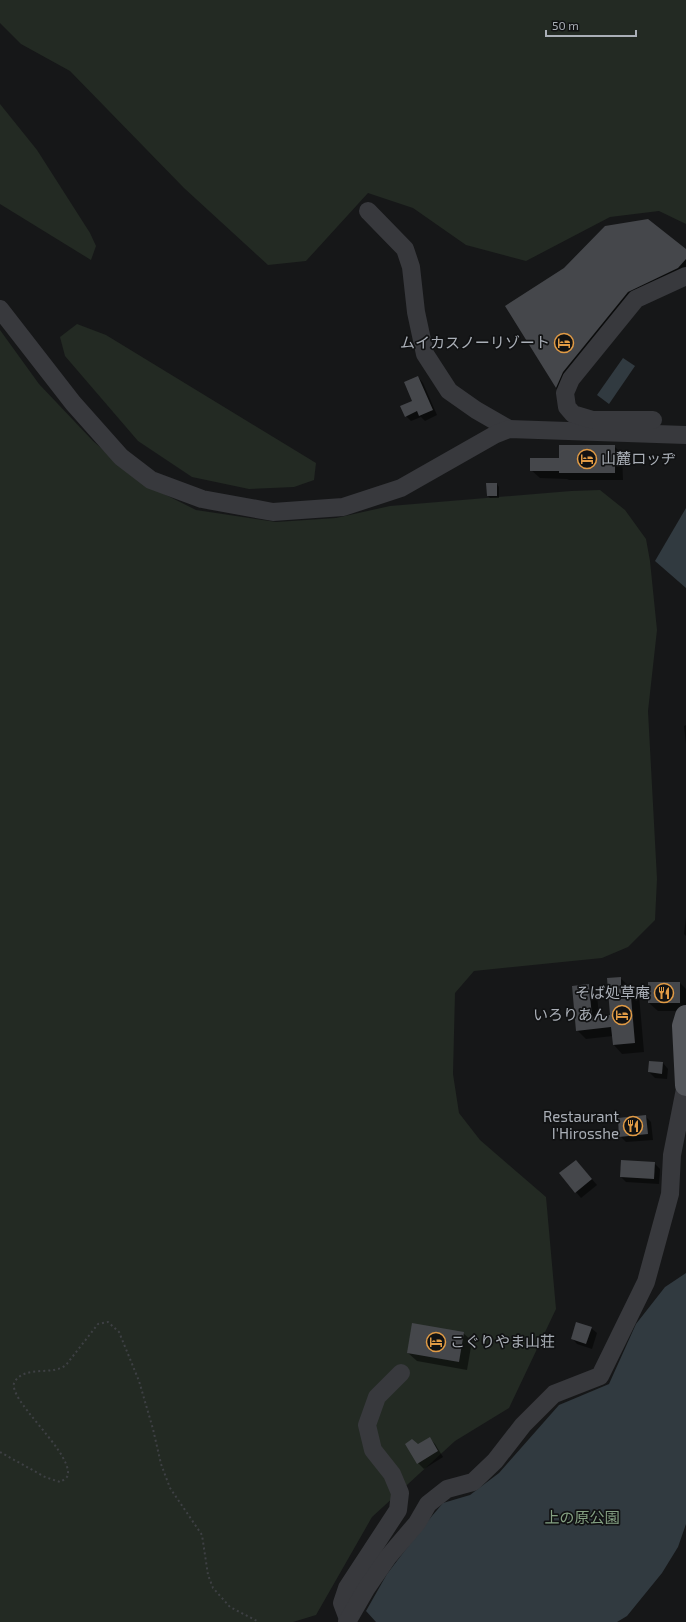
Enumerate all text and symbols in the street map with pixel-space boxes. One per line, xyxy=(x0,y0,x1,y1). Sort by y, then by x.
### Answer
scale bar xyxy=(546,12,636,38)
text: 50 m xyxy=(552,18,579,32)
hotel icon: ムイカスノーリゾート xyxy=(553,332,575,354)
place label: ムイカスノーリゾート xyxy=(400,333,550,351)
hotel icon: 山麓ロッヂ xyxy=(576,448,598,470)
place label: 山麓ロッヂ xyxy=(601,449,676,467)
restaurant icon: そば処草庵 xyxy=(653,982,675,1004)
place label: そば処草庵 xyxy=(575,983,650,1001)
hotel icon: いろりあん xyxy=(611,1004,633,1026)
place label: いろりあん xyxy=(533,1005,608,1023)
place label: Restaurant I'Hirosshe xyxy=(543,1107,619,1142)
restaurant icon: Restaurant I'Hirosshe xyxy=(622,1115,644,1137)
hotel icon: こぐりやま山荘 xyxy=(425,1331,447,1353)
place label: こぐりやま山荘 xyxy=(450,1332,555,1350)
park label: 上の原公園 xyxy=(544,1508,620,1526)

